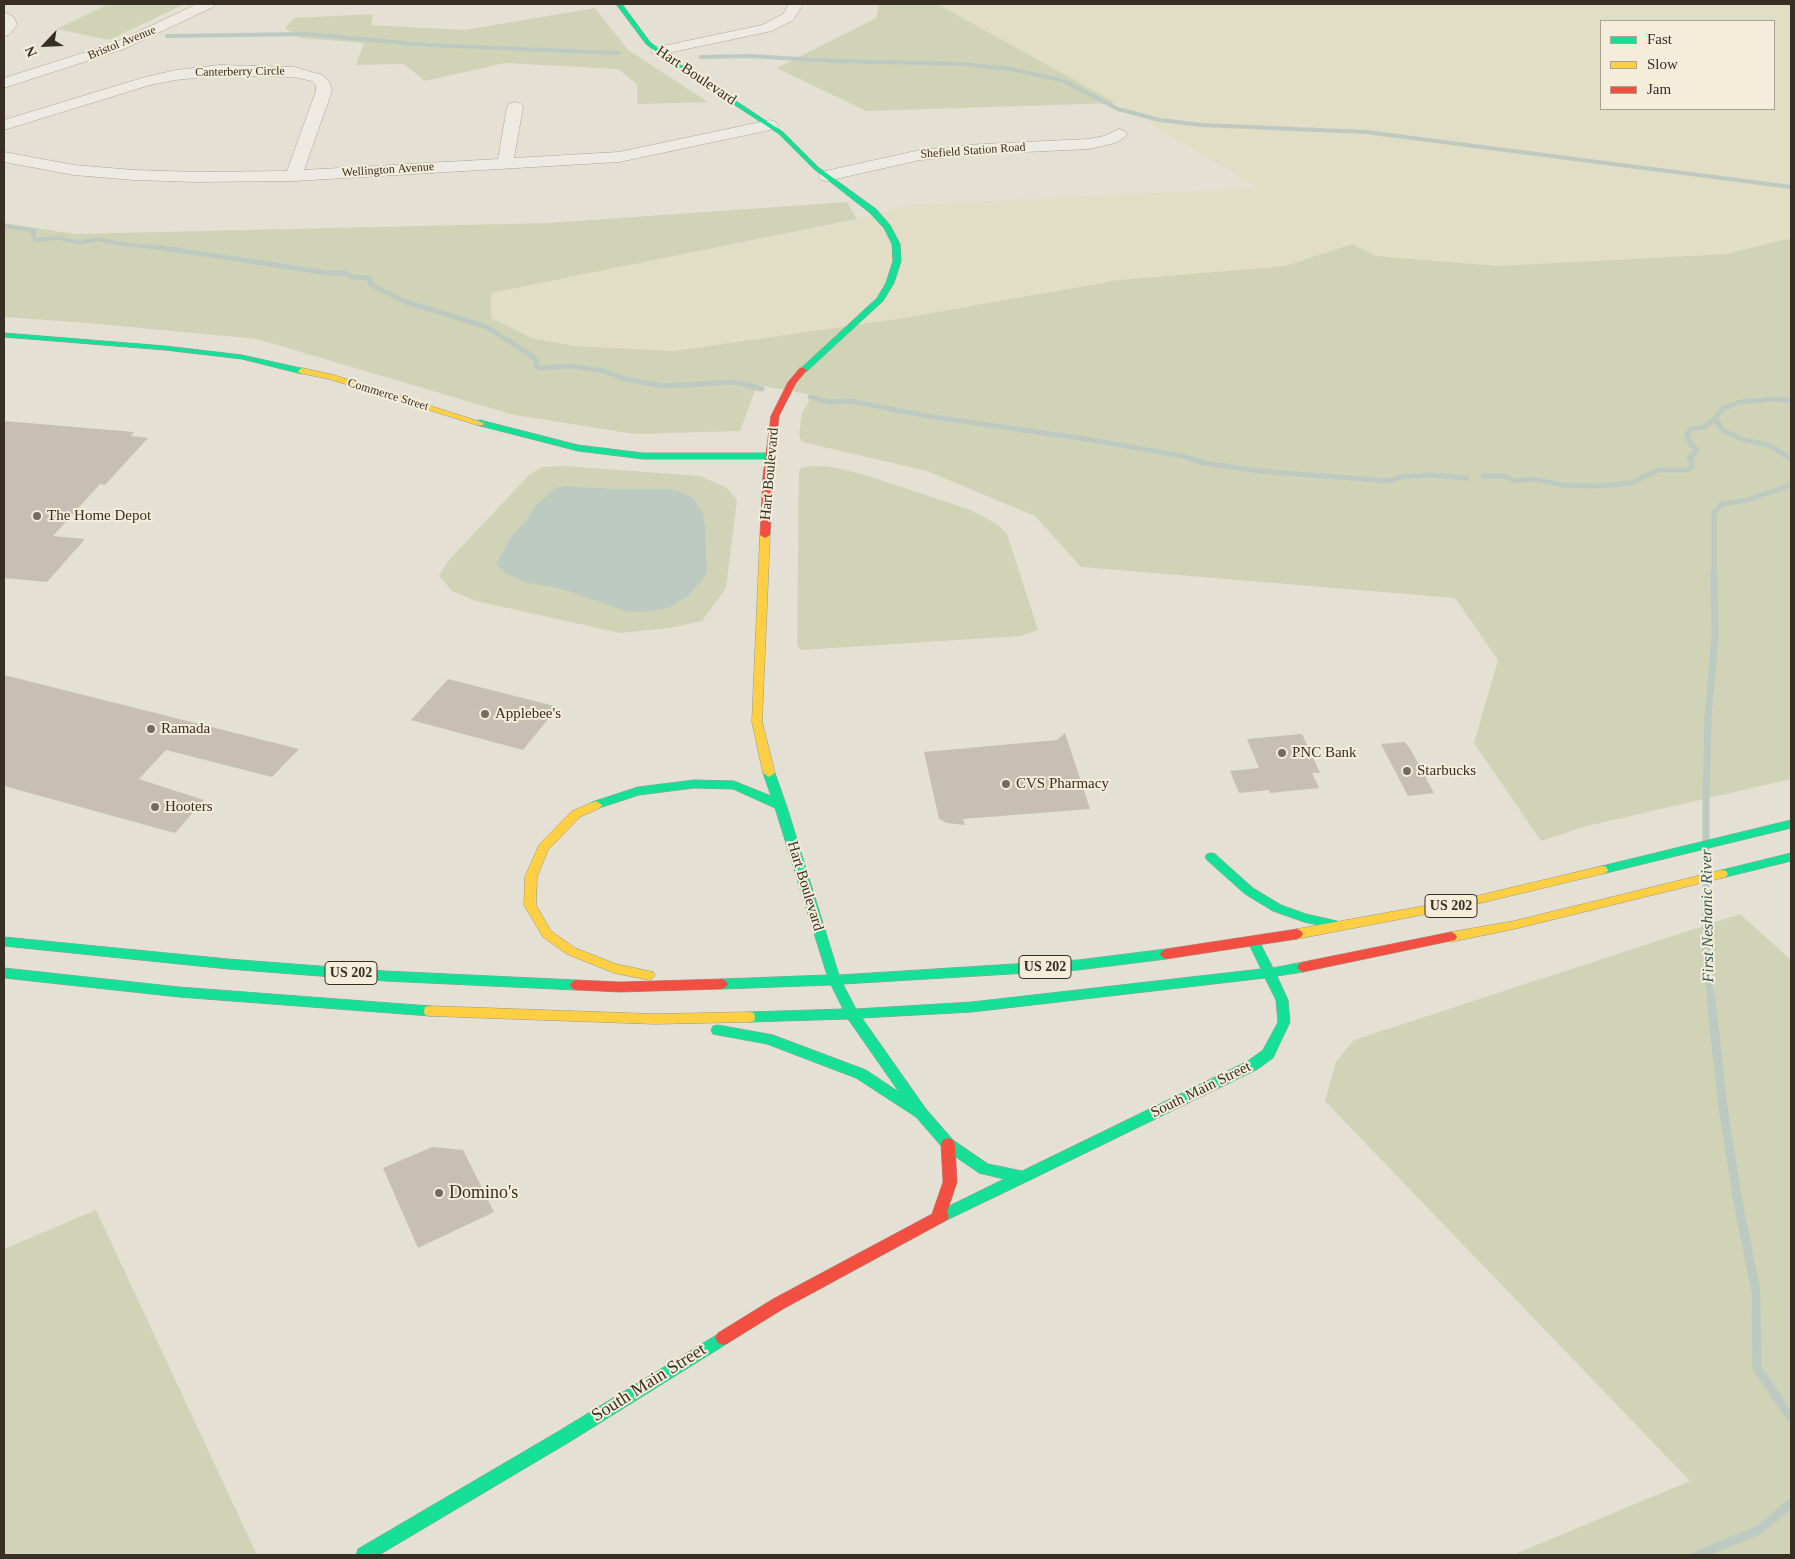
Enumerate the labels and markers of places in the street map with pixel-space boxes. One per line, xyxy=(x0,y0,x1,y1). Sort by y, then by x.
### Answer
place label: The Home Depot xyxy=(47,507,151,525)
marker: The Home Depot xyxy=(31,510,43,522)
place label: Applebee's xyxy=(495,705,561,723)
marker: Applebee's xyxy=(479,708,491,720)
place label: Ramada xyxy=(161,720,210,738)
marker: Ramada xyxy=(145,723,157,735)
place label: PNC Bank xyxy=(1292,744,1357,762)
marker: PNC Bank xyxy=(1276,747,1288,759)
place label: Starbucks xyxy=(1417,762,1476,780)
marker: Starbucks xyxy=(1401,765,1413,777)
place label: CVS Pharmacy xyxy=(1016,775,1109,793)
marker: CVS Pharmacy xyxy=(1000,778,1012,790)
place label: Hooters xyxy=(165,798,212,816)
marker: Hooters xyxy=(149,801,161,813)
place label: Domino's xyxy=(449,1182,518,1204)
marker: Domino's xyxy=(433,1187,445,1199)

